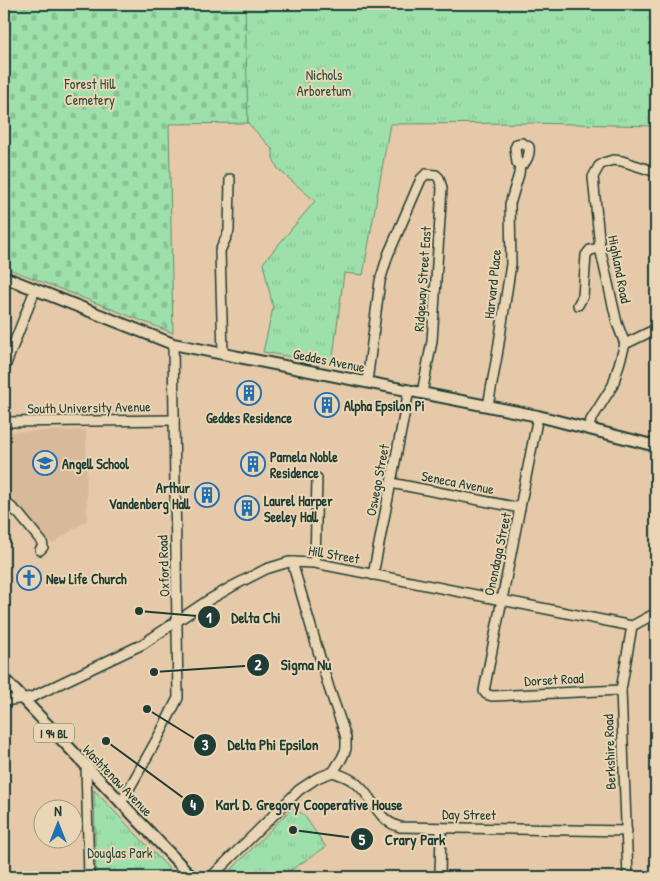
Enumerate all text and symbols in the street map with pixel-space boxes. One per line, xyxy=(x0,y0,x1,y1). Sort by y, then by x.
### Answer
park label: Nichols Arboretum xyxy=(297,65,351,100)
park label: Forest Hill Cemetery xyxy=(63,74,116,110)
street label: Ridgeway Street East xyxy=(409,226,436,332)
street label: Highland Road xyxy=(603,233,636,305)
street label: Harvard Place xyxy=(479,248,505,320)
street label: Geddes Avenue xyxy=(291,344,367,376)
building icon: Geddes Residence xyxy=(236,380,262,406)
building icon: Alpha Epsilon Pi xyxy=(314,392,340,418)
street label: South University Avenue xyxy=(27,396,151,419)
place label: Alpha Epsilon Pi xyxy=(344,396,425,417)
place label: Geddes Residence xyxy=(206,408,293,427)
street label: Oswego Street xyxy=(361,442,394,518)
place label: Pamela Noble Residence xyxy=(270,447,338,482)
school or university icon: Angell School xyxy=(32,450,58,476)
building icon: Pamela Noble Residence xyxy=(240,451,266,477)
place label: Angell School xyxy=(62,454,129,475)
street label: Seneca Avenue xyxy=(420,466,496,498)
place label: Arthur Vandenberg Hall xyxy=(109,478,191,515)
building icon: Arthur Vandenberg Hall xyxy=(194,482,220,508)
place label: Laurel Harper Seeley Hall xyxy=(264,491,333,528)
building icon: Laurel Harper Seeley Hall xyxy=(234,495,260,521)
street label: Onondaga Street xyxy=(479,510,516,598)
street label: Oxford Road xyxy=(152,534,174,597)
street label: Hill Street xyxy=(307,540,361,568)
church icon: New Life Church xyxy=(16,565,42,591)
place label: New Life Church xyxy=(46,569,127,588)
callout: Delta Chi xyxy=(196,602,291,632)
text: 1 xyxy=(206,607,212,628)
text: Delta Chi xyxy=(231,607,281,628)
callout: Sigma Nu xyxy=(246,650,341,680)
text: 2 xyxy=(254,654,262,675)
text: Sigma Nu xyxy=(281,654,332,676)
street label: Dorset Road xyxy=(524,668,585,690)
street label: Berkshire Road xyxy=(598,713,620,790)
road number: I 94 BL xyxy=(34,724,74,742)
callout: Delta Phi Epsilon xyxy=(193,730,329,760)
text: 3 xyxy=(202,734,209,755)
text: Delta Phi Epsilon xyxy=(228,734,319,756)
street label: Washtenaw Avenue xyxy=(79,740,157,820)
callout: Karl D. Gregory Cooperative House xyxy=(180,790,412,820)
text: 4 xyxy=(190,794,196,815)
text: Karl D. Gregory Cooperative House xyxy=(215,794,403,816)
north arrow xyxy=(32,798,82,848)
text: N xyxy=(54,801,62,820)
street label: Day Street xyxy=(442,804,496,825)
callout: Crary Park xyxy=(349,824,455,854)
text: 5 xyxy=(359,829,366,850)
text: Crary Park xyxy=(385,829,446,851)
park label: Douglas Park xyxy=(87,843,153,863)

